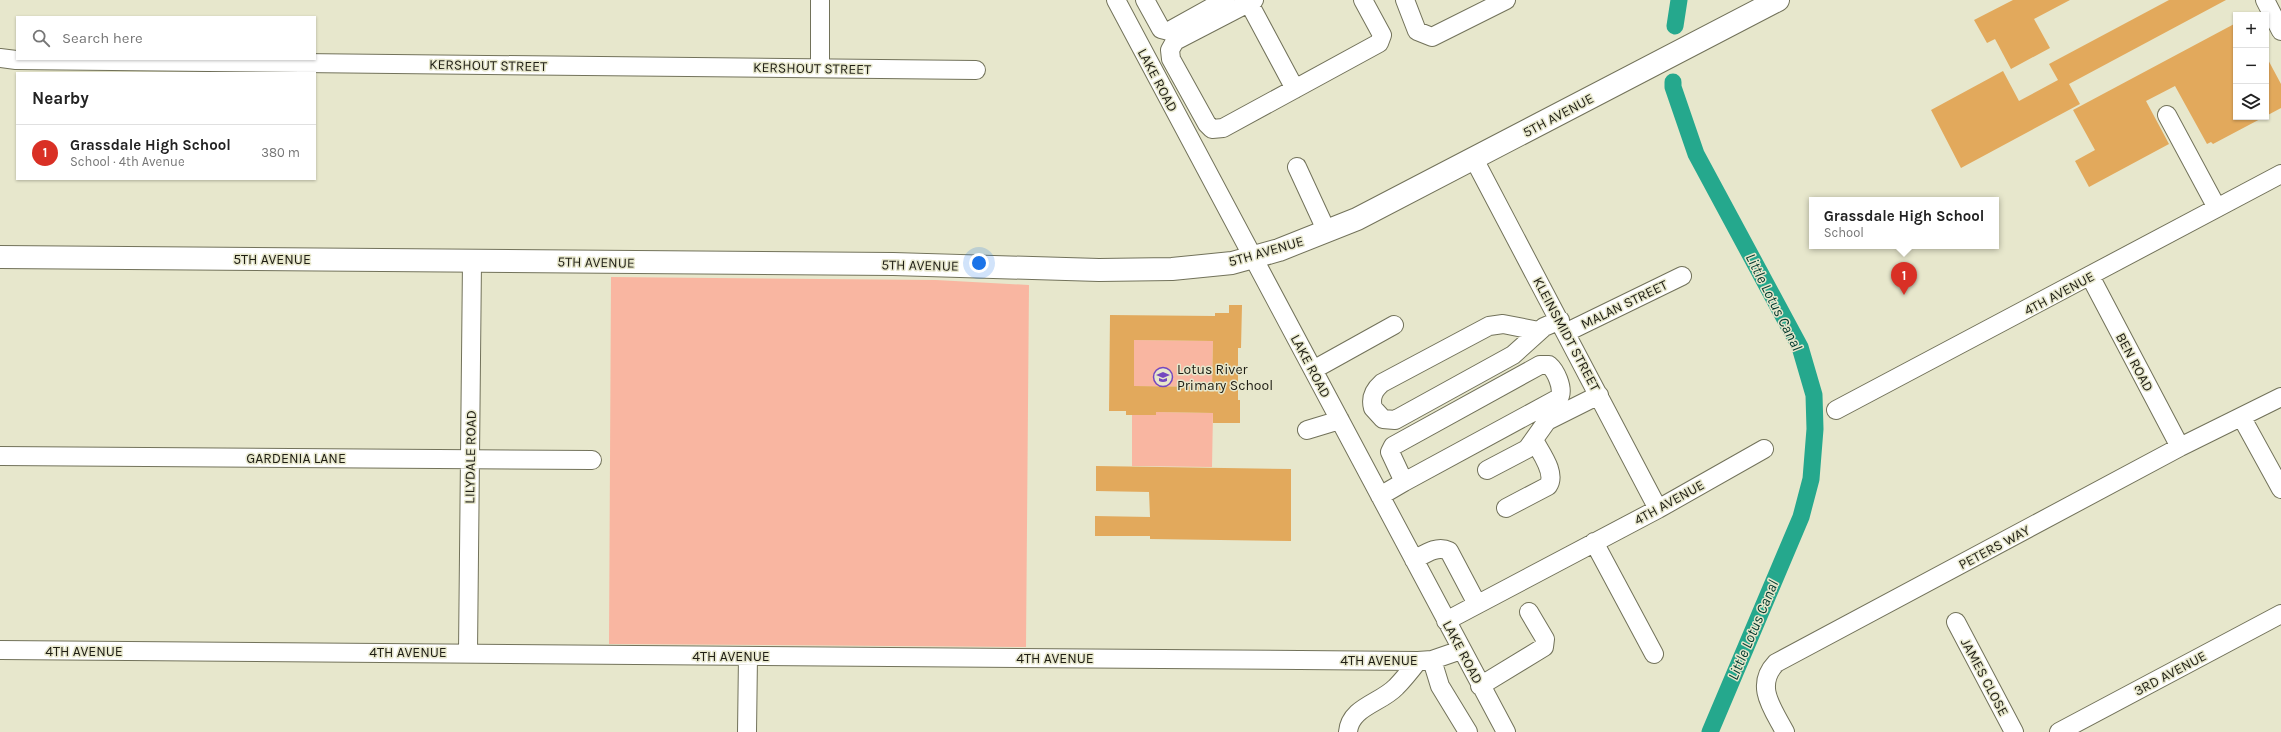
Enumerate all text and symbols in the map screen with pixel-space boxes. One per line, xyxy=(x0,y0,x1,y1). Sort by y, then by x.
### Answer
map controls xyxy=(2233,12,2269,120)
button: + xyxy=(2233,12,2269,48)
search box xyxy=(16,16,316,60)
icon: search xyxy=(30,27,52,49)
text: Search here xyxy=(62,29,143,47)
street label: LAKE ROAD xyxy=(1134,46,1181,115)
button: − xyxy=(2233,48,2269,84)
street label: KERSHOUT STREET xyxy=(429,56,547,75)
street label: KERSHOUT STREET xyxy=(753,59,871,78)
button: layers xyxy=(2233,84,2269,120)
text: Nearby xyxy=(32,88,89,108)
street label: 5TH AVENUE xyxy=(1520,90,1596,141)
text: Grassdale High School xyxy=(70,136,231,154)
text: 1 xyxy=(43,145,47,160)
text: 380 m xyxy=(261,145,300,160)
text: School · 4th Avenue xyxy=(70,154,185,169)
popup xyxy=(1809,197,1999,249)
text: Grassdale High School xyxy=(1824,207,1984,225)
text: School xyxy=(1824,225,1864,240)
street label: 5TH AVENUE xyxy=(1227,233,1306,270)
water label: Little Lotus Canal xyxy=(1742,250,1806,354)
street label: 5TH AVENUE xyxy=(233,251,311,268)
street label: 5TH AVENUE xyxy=(557,253,635,272)
your location xyxy=(969,253,989,273)
street label: 5TH AVENUE xyxy=(881,256,959,275)
pin: 1 xyxy=(1891,262,1917,295)
street label: 4TH AVENUE xyxy=(2021,268,2097,319)
street label: KLEINSMIDT STREET xyxy=(1529,274,1604,394)
street label: MALAN STREET xyxy=(1578,276,1670,333)
street label: BEN ROAD xyxy=(2112,330,2157,395)
street label: LAKE ROAD xyxy=(1287,332,1334,401)
place label: Lotus River Primary School xyxy=(1177,361,1273,394)
school or university icon: Lotus River Primary School xyxy=(1152,366,1174,388)
street label: LILYDALE ROAD xyxy=(461,410,480,504)
street label: GARDENIA LANE xyxy=(246,450,346,467)
street label: 4TH AVENUE xyxy=(1631,476,1707,529)
street label: PETERS WAY xyxy=(1956,521,2033,573)
water label: Little Lotus Canal xyxy=(1724,577,1782,683)
street label: LAKE ROAD xyxy=(1439,618,1486,687)
street label: JAMES CLOSE xyxy=(1957,635,2012,719)
street label: 4TH AVENUE xyxy=(45,643,123,660)
street label: 4TH AVENUE xyxy=(369,644,447,661)
street label: 3RD AVENUE xyxy=(2131,647,2209,700)
street label: 4TH AVENUE xyxy=(692,648,770,665)
street label: 4TH AVENUE xyxy=(1016,650,1094,667)
street label: 4TH AVENUE xyxy=(1340,652,1418,669)

